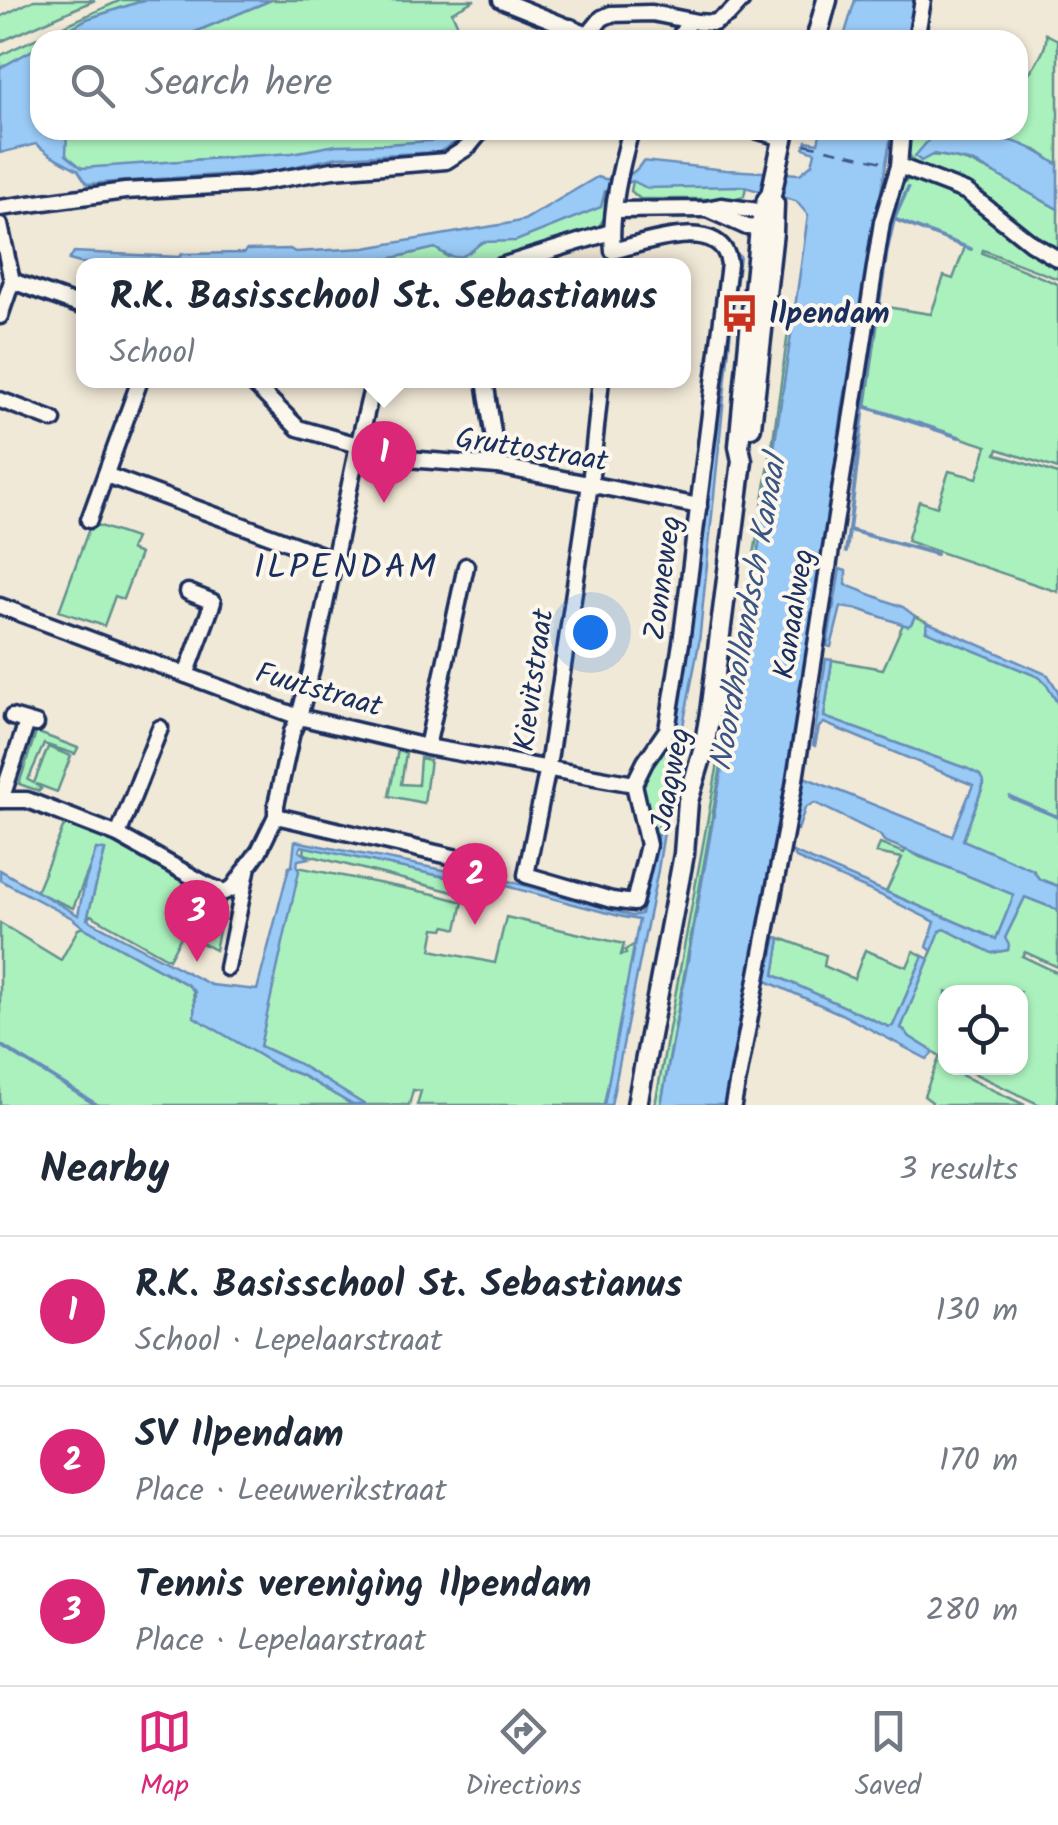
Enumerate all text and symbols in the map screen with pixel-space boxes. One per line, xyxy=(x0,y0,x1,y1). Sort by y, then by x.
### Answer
search box xyxy=(30,30,1028,140)
text: Search here xyxy=(145,55,332,115)
icon: search xyxy=(65,58,120,113)
popup xyxy=(76,258,691,388)
text: R.K. Basisschool St. Sebastianus xyxy=(110,268,657,328)
place label: Ilpendam xyxy=(769,291,890,339)
bus stop icon: Ilpendam xyxy=(718,292,760,334)
text: School xyxy=(110,328,195,379)
street label: Gruttostraat xyxy=(452,415,612,487)
pin: 1 xyxy=(352,420,416,503)
water label: Noordhollandsch Kanaal xyxy=(697,446,803,775)
street label: Zonneweg xyxy=(631,513,696,644)
district label: ILPENDAM xyxy=(254,541,438,597)
street label: Kanaalweg xyxy=(761,546,829,683)
street label: Kievitstraat xyxy=(501,605,569,755)
your location xyxy=(565,607,616,658)
street label: Fuutstraat xyxy=(249,650,388,732)
street label: Jaagweg xyxy=(638,724,705,835)
pin: 2 xyxy=(442,842,508,925)
pin: 3 xyxy=(164,880,230,962)
map controls xyxy=(938,985,1028,1075)
button: locate xyxy=(938,985,1028,1075)
text: Nearby xyxy=(40,1137,169,1204)
text: 3 results xyxy=(899,1145,1018,1196)
text: R.K. Basisschool St. Sebastianus xyxy=(135,1256,683,1316)
text: 1 xyxy=(68,1286,77,1337)
text: 130 m xyxy=(935,1286,1018,1337)
text: School · Lepelaarstraat xyxy=(135,1316,443,1367)
text: SV Ilpendam xyxy=(135,1406,344,1466)
text: 2 xyxy=(63,1436,82,1487)
text: 170 m xyxy=(939,1436,1018,1487)
text: Place · Leeuwerikstraat xyxy=(135,1466,447,1517)
text: Tennis vereniging Ilpendam xyxy=(135,1556,591,1616)
text: 3 xyxy=(64,1586,81,1637)
text: 280 m xyxy=(926,1586,1018,1637)
text: Place · Lepelaarstraat xyxy=(135,1616,426,1667)
tab: Map xyxy=(137,1704,192,1809)
tab: Directions xyxy=(465,1704,581,1809)
tab: Saved xyxy=(855,1704,921,1809)

